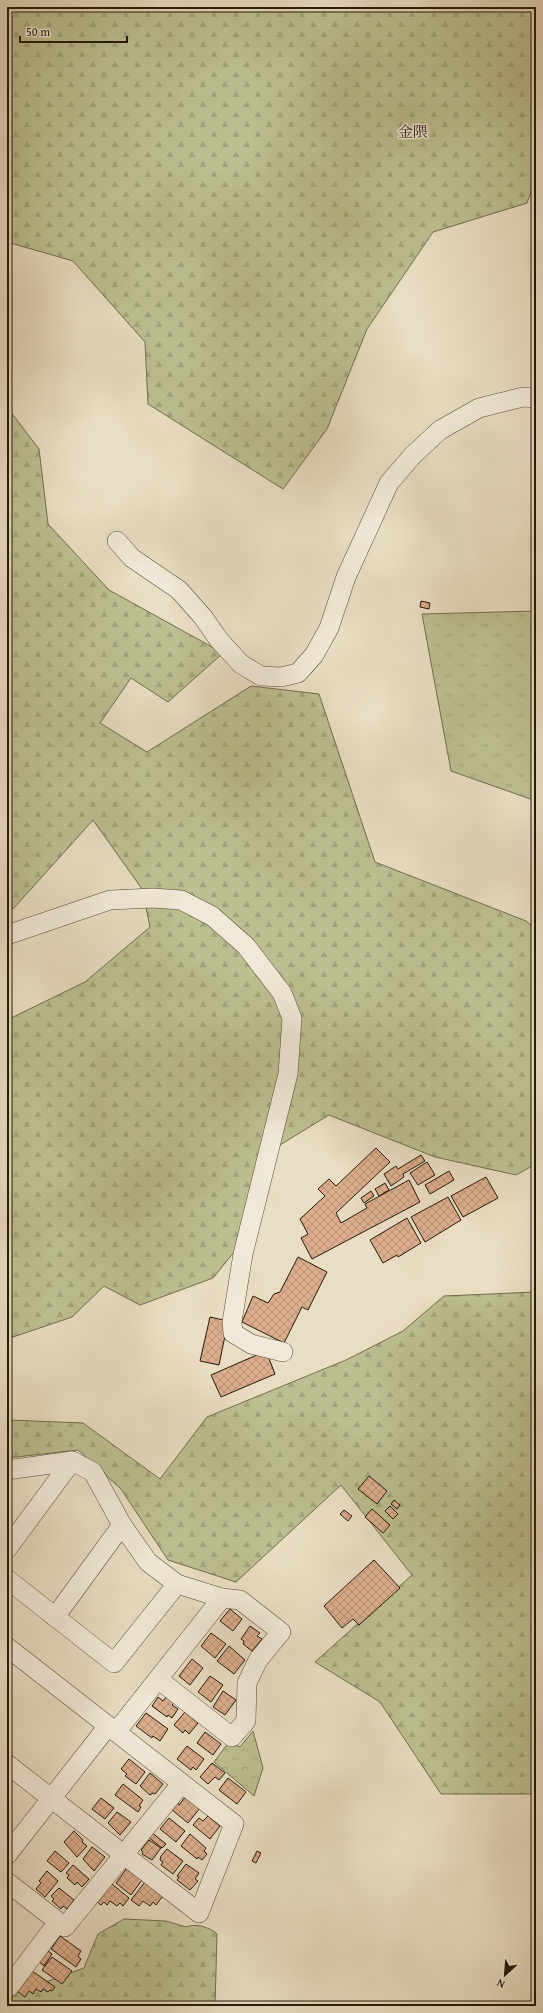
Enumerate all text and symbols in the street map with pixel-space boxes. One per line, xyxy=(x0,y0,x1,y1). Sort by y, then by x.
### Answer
scale bar xyxy=(20,18,127,44)
text: 50 m xyxy=(26,23,50,40)
district label: 金隈 xyxy=(398,121,428,142)
north arrow xyxy=(485,1955,525,1995)
text: N xyxy=(493,1975,507,1993)

